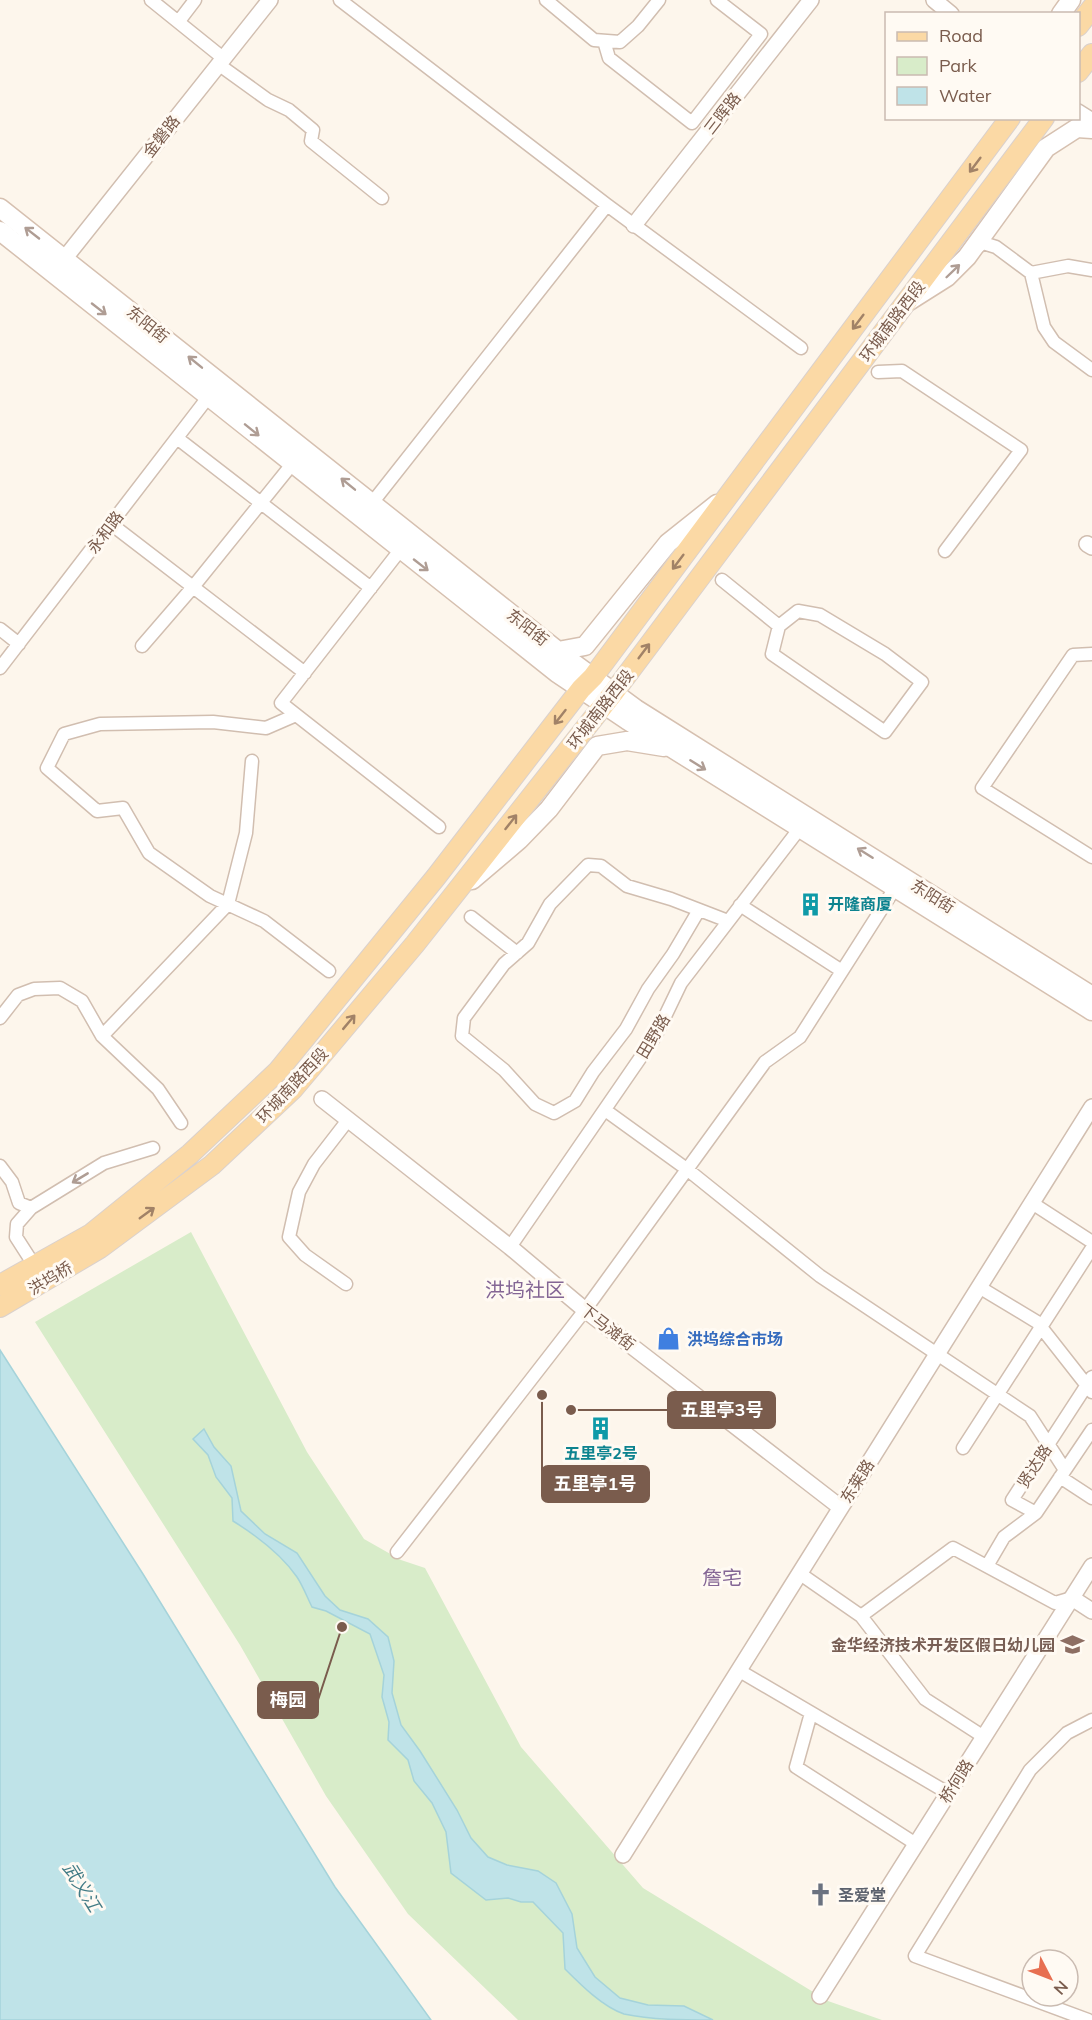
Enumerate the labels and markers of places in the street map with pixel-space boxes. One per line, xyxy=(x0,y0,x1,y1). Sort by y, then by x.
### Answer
building icon: 开隆商厦 xyxy=(797,891,823,917)
place label: 开隆商厦 xyxy=(828,894,892,914)
shop icon: 洪坞综合市场 xyxy=(656,1326,682,1352)
place label: 洪坞综合市场 xyxy=(687,1329,783,1349)
callout: 五里亭3号 xyxy=(668,1392,775,1428)
building icon: 五里亭2号 xyxy=(588,1415,614,1441)
place label: 五里亭2号 xyxy=(564,1443,638,1463)
callout: 五里亭1号 xyxy=(542,1466,649,1502)
school or university icon: 金华经济技术开发区假日幼儿园 xyxy=(1060,1632,1086,1658)
place label: 金华经济技术开发区假日幼儿园 xyxy=(831,1635,1055,1655)
callout: 梅园 xyxy=(258,1682,318,1718)
church icon: 圣爱堂 xyxy=(807,1882,833,1908)
place label: 圣爱堂 xyxy=(838,1885,886,1905)

